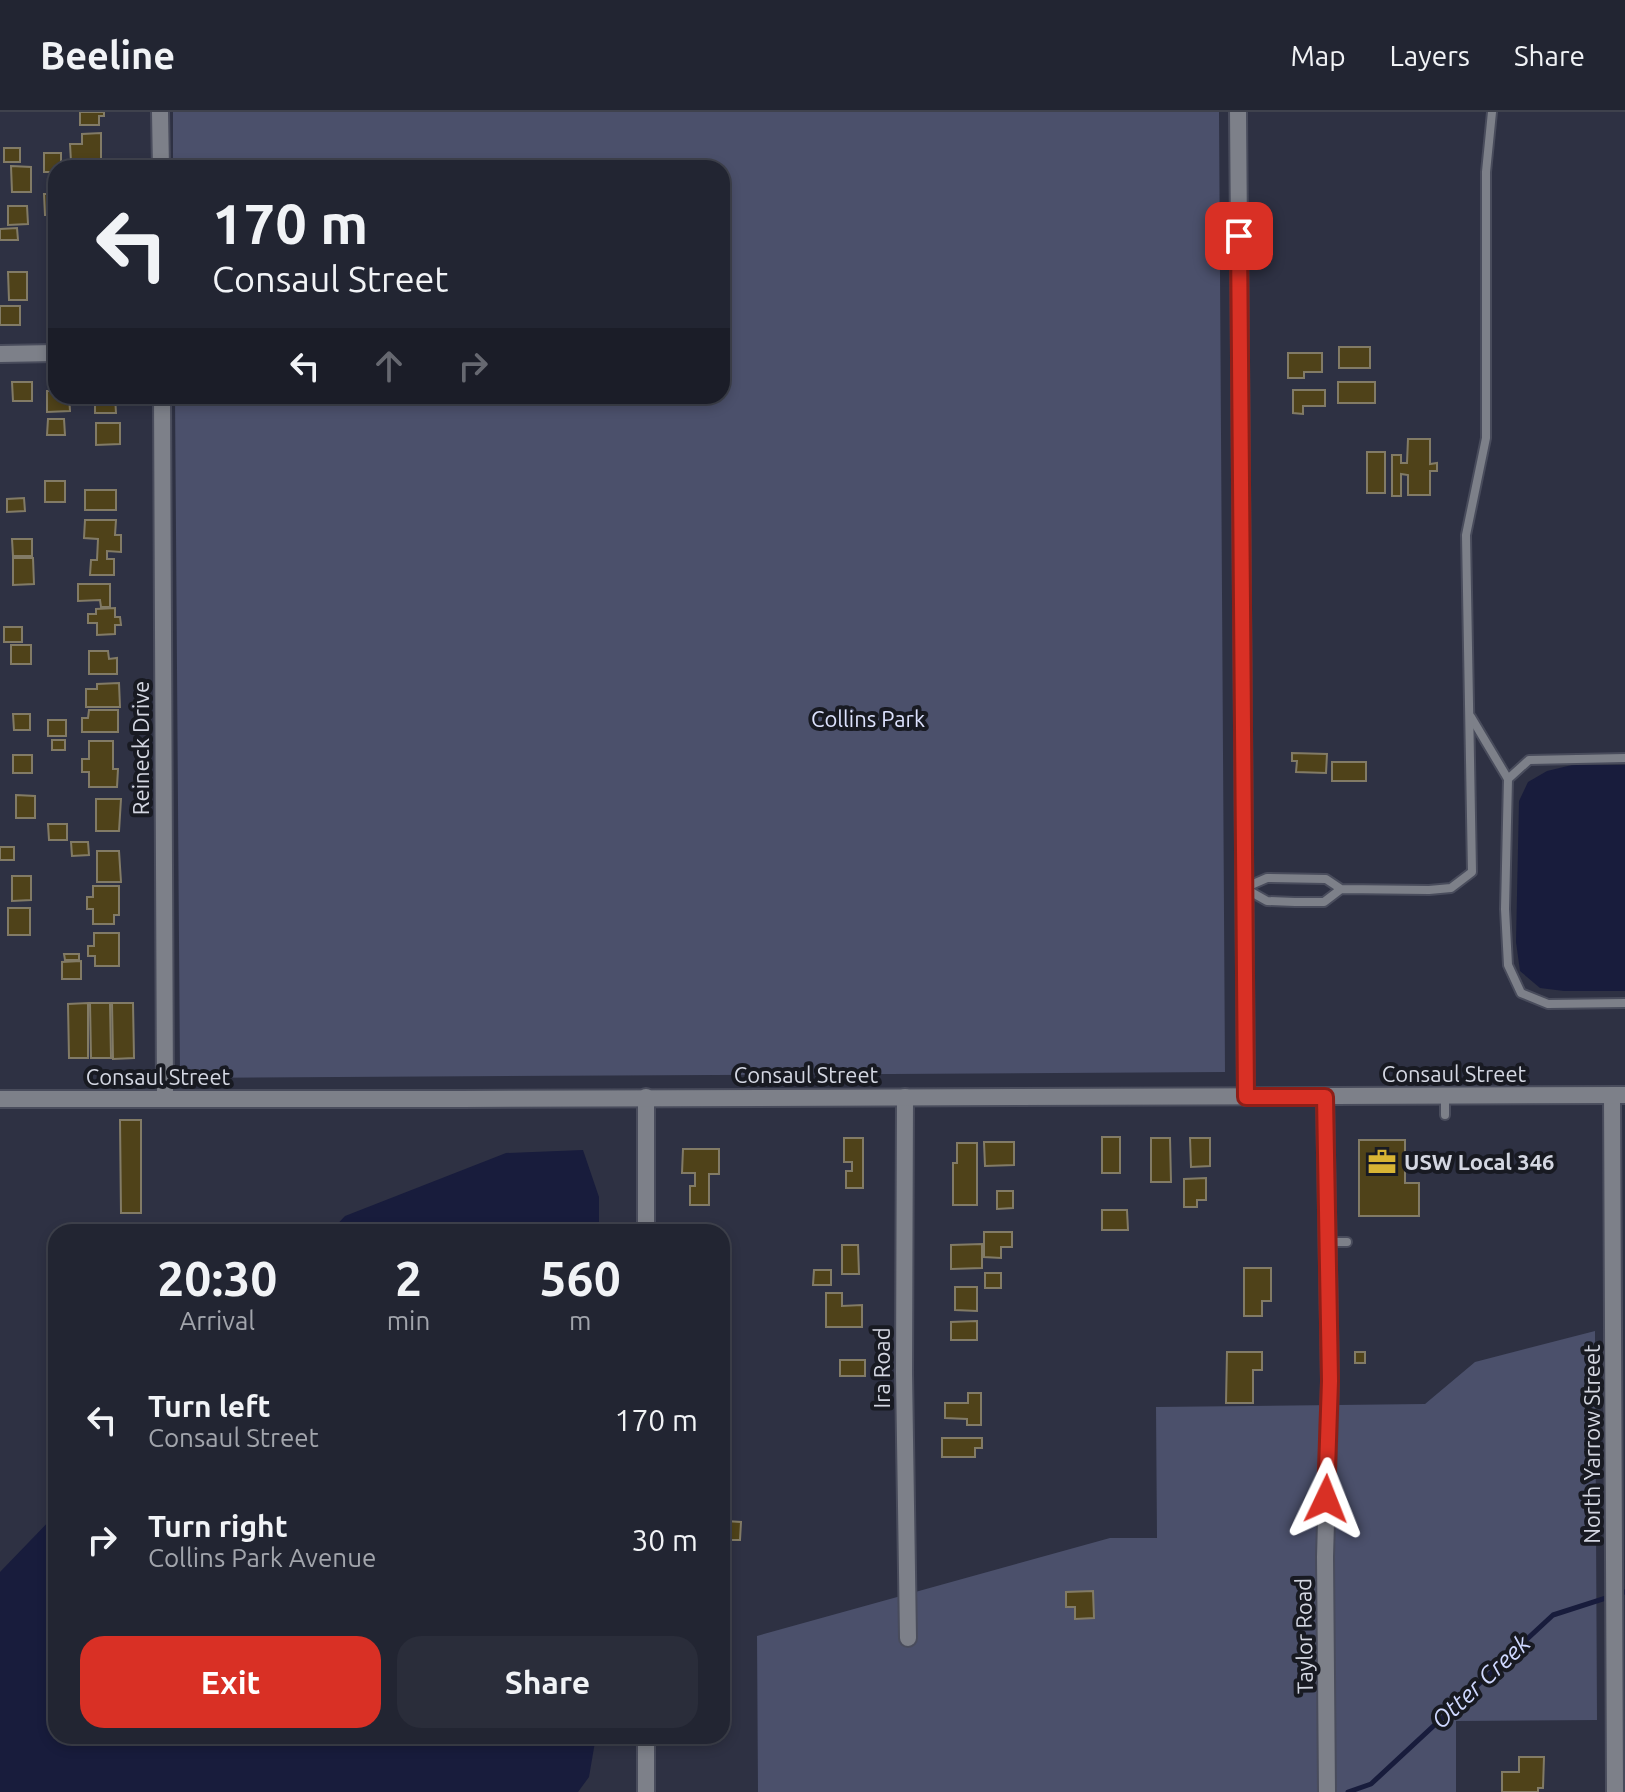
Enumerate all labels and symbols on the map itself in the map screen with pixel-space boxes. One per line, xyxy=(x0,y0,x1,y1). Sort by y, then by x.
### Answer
pin xyxy=(1205,202,1273,270)
street label: Reineck Drive xyxy=(128,681,153,815)
park label: Collins Park xyxy=(811,706,925,731)
street label: Consaul Street xyxy=(1382,1061,1527,1086)
street label: Consaul Street xyxy=(734,1062,879,1087)
street label: Consaul Street xyxy=(86,1064,231,1089)
office icon: USW Local 346 xyxy=(1367,1147,1397,1177)
place label: USW Local 346 xyxy=(1404,1149,1554,1174)
street label: Ira Road xyxy=(869,1327,894,1409)
street label: North Yarrow Street xyxy=(1579,1344,1604,1544)
position arrow xyxy=(1284,1457,1368,1541)
street label: Taylor Road xyxy=(1290,1578,1317,1694)
water label: Otter Creek xyxy=(1426,1629,1536,1734)

